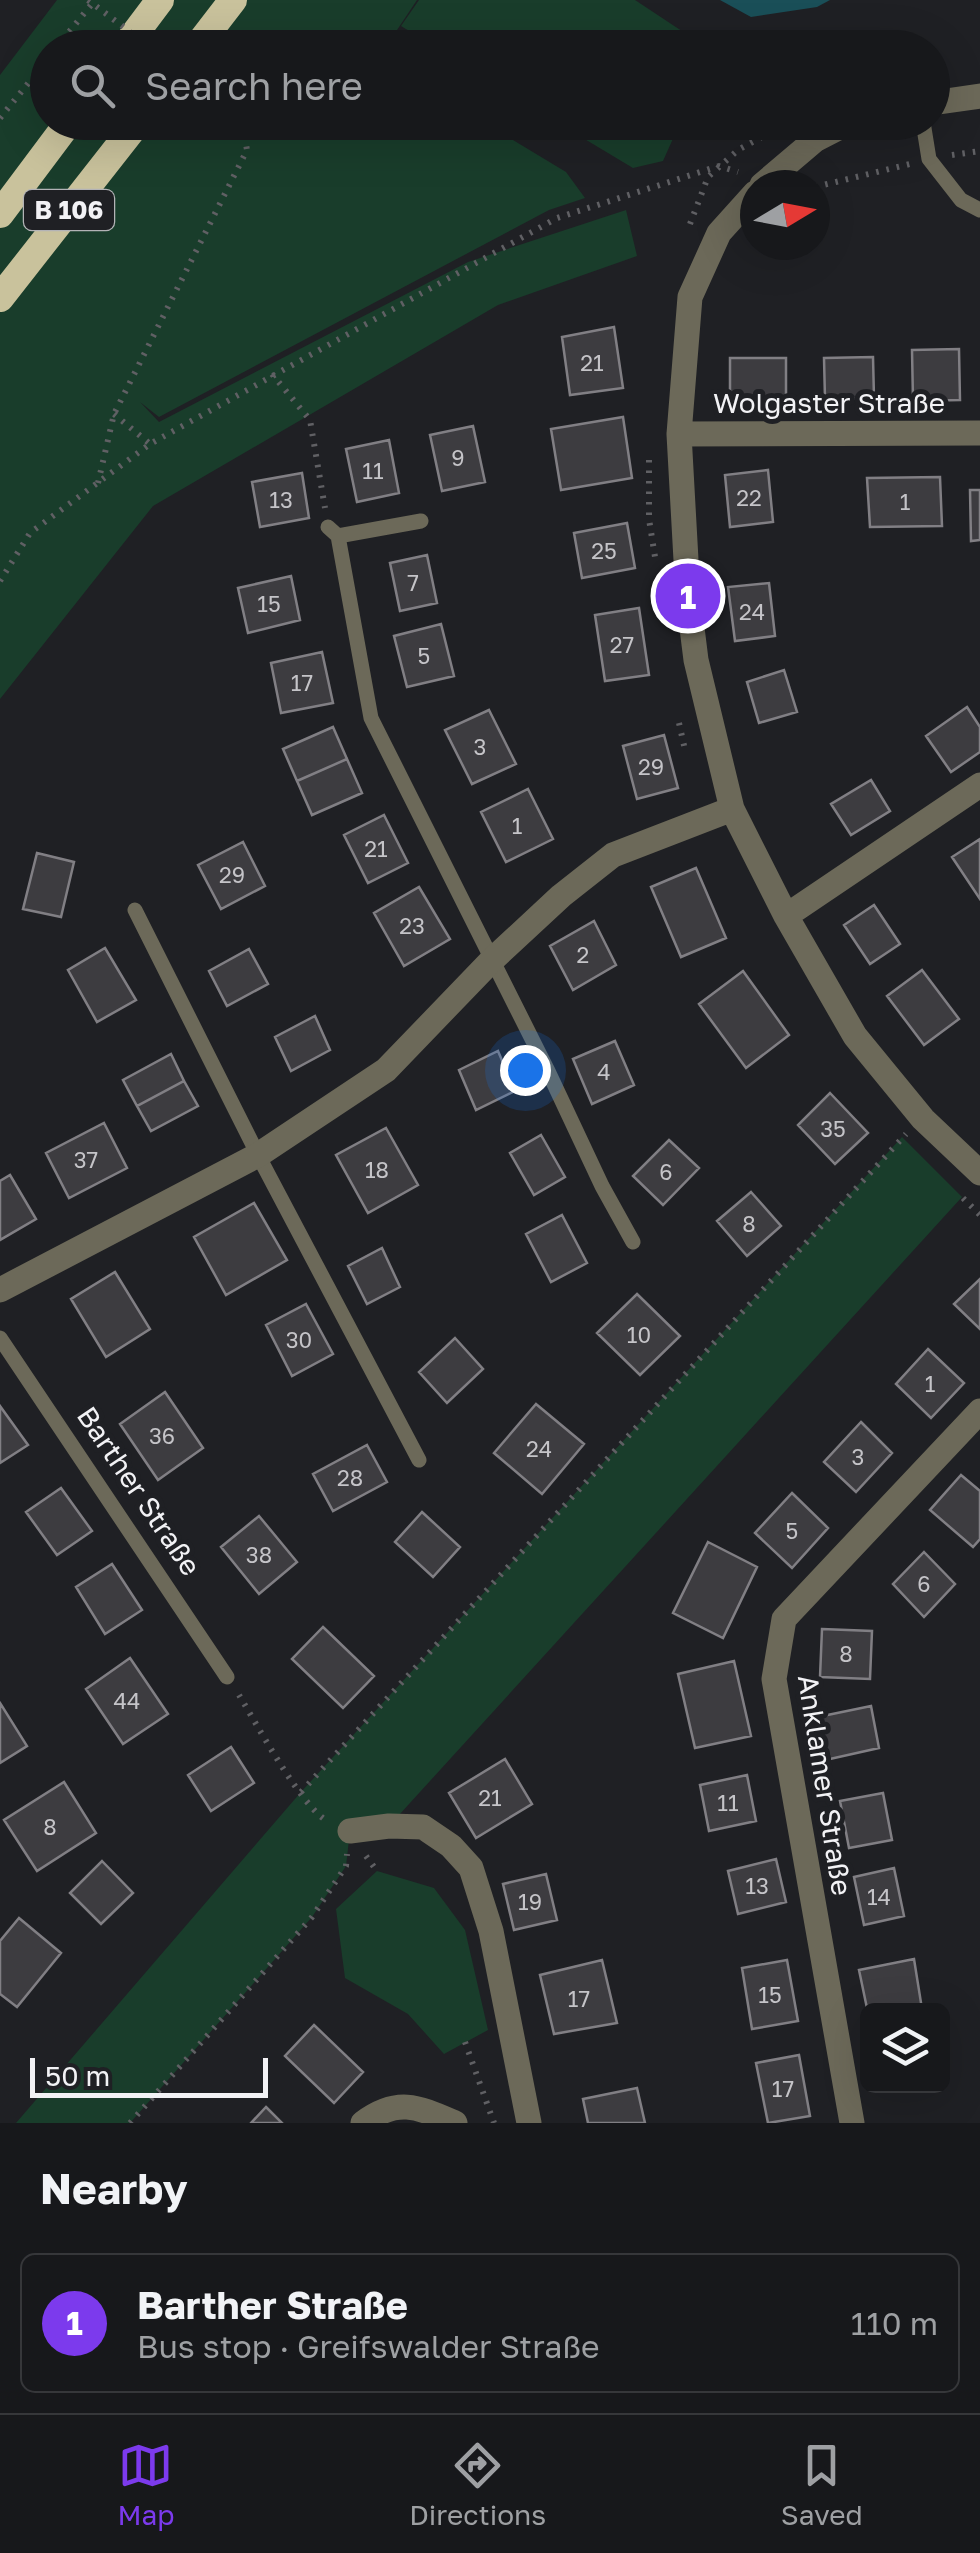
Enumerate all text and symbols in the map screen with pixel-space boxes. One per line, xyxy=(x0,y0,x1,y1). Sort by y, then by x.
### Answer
search box xyxy=(30,30,950,140)
icon: search xyxy=(65,58,120,113)
text: Search here xyxy=(145,63,363,108)
north arrow xyxy=(740,170,830,260)
road number: B 106 xyxy=(24,190,114,230)
house number: 21 xyxy=(580,349,604,376)
street label: Wolgaster Straße xyxy=(713,386,945,419)
house number: 9 xyxy=(451,444,465,471)
house number: 11 xyxy=(362,457,384,484)
house number: 22 xyxy=(736,484,762,511)
house number: 13 xyxy=(269,486,293,513)
house number: 1 xyxy=(900,488,911,515)
house number: 25 xyxy=(591,537,617,564)
pin: 1 xyxy=(656,558,720,634)
house number: 7 xyxy=(407,569,419,596)
house number: 15 xyxy=(257,590,281,617)
house number: 24 xyxy=(739,598,765,625)
house number: 27 xyxy=(610,631,634,658)
house number: 5 xyxy=(418,642,430,669)
house number: 17 xyxy=(291,669,313,696)
house number: 3 xyxy=(474,733,486,760)
house number: 29 xyxy=(638,753,664,780)
house number: 1 xyxy=(512,812,523,839)
house number: 21 xyxy=(364,835,388,862)
house number: 29 xyxy=(219,861,245,888)
house number: 23 xyxy=(399,912,425,939)
house number: 2 xyxy=(577,941,589,968)
your location xyxy=(500,1045,551,1096)
house number: 4 xyxy=(597,1058,611,1085)
house number: 35 xyxy=(820,1115,846,1142)
house number: 37 xyxy=(74,1146,98,1173)
house number: 18 xyxy=(365,1156,389,1183)
house number: 6 xyxy=(659,1158,673,1185)
house number: 8 xyxy=(742,1210,756,1237)
house number: 10 xyxy=(627,1321,651,1348)
house number: 30 xyxy=(286,1326,312,1353)
house number: 1 xyxy=(925,1370,936,1397)
street label: Barther Straße xyxy=(71,1400,208,1581)
house number: 36 xyxy=(149,1422,175,1449)
house number: 24 xyxy=(526,1435,552,1462)
house number: 3 xyxy=(852,1443,864,1470)
house number: 28 xyxy=(337,1464,363,1491)
house number: 5 xyxy=(786,1517,798,1544)
house number: 38 xyxy=(246,1541,272,1568)
house number: 6 xyxy=(917,1570,931,1597)
house number: 8 xyxy=(839,1640,853,1667)
street label: Anklamer Straße xyxy=(792,1672,859,1898)
house number: 44 xyxy=(114,1687,140,1714)
house number: 21 xyxy=(478,1784,502,1811)
house number: 11 xyxy=(717,1789,739,1816)
house number: 8 xyxy=(43,1813,57,1840)
house number: 13 xyxy=(745,1872,769,1899)
house number: 14 xyxy=(867,1883,891,1910)
house number: 19 xyxy=(518,1888,542,1915)
house number: 15 xyxy=(758,1981,782,2008)
house number: 17 xyxy=(568,1985,590,2012)
map controls xyxy=(860,2003,950,2093)
button: layers xyxy=(860,2003,950,2093)
scale bar xyxy=(30,2053,268,2098)
text: 50 m xyxy=(45,2059,110,2092)
house number: 17 xyxy=(772,2075,794,2102)
text: Nearby xyxy=(40,2163,188,2213)
text: Barther Straße xyxy=(137,2282,408,2327)
text: 1 xyxy=(66,2304,83,2342)
text: 110 m xyxy=(851,2304,938,2342)
text: Bus stop · Greifswalder Straße xyxy=(137,2327,600,2365)
tab: Map xyxy=(117,2438,175,2531)
tab: Directions xyxy=(409,2438,546,2531)
tab: Saved xyxy=(781,2438,863,2531)

